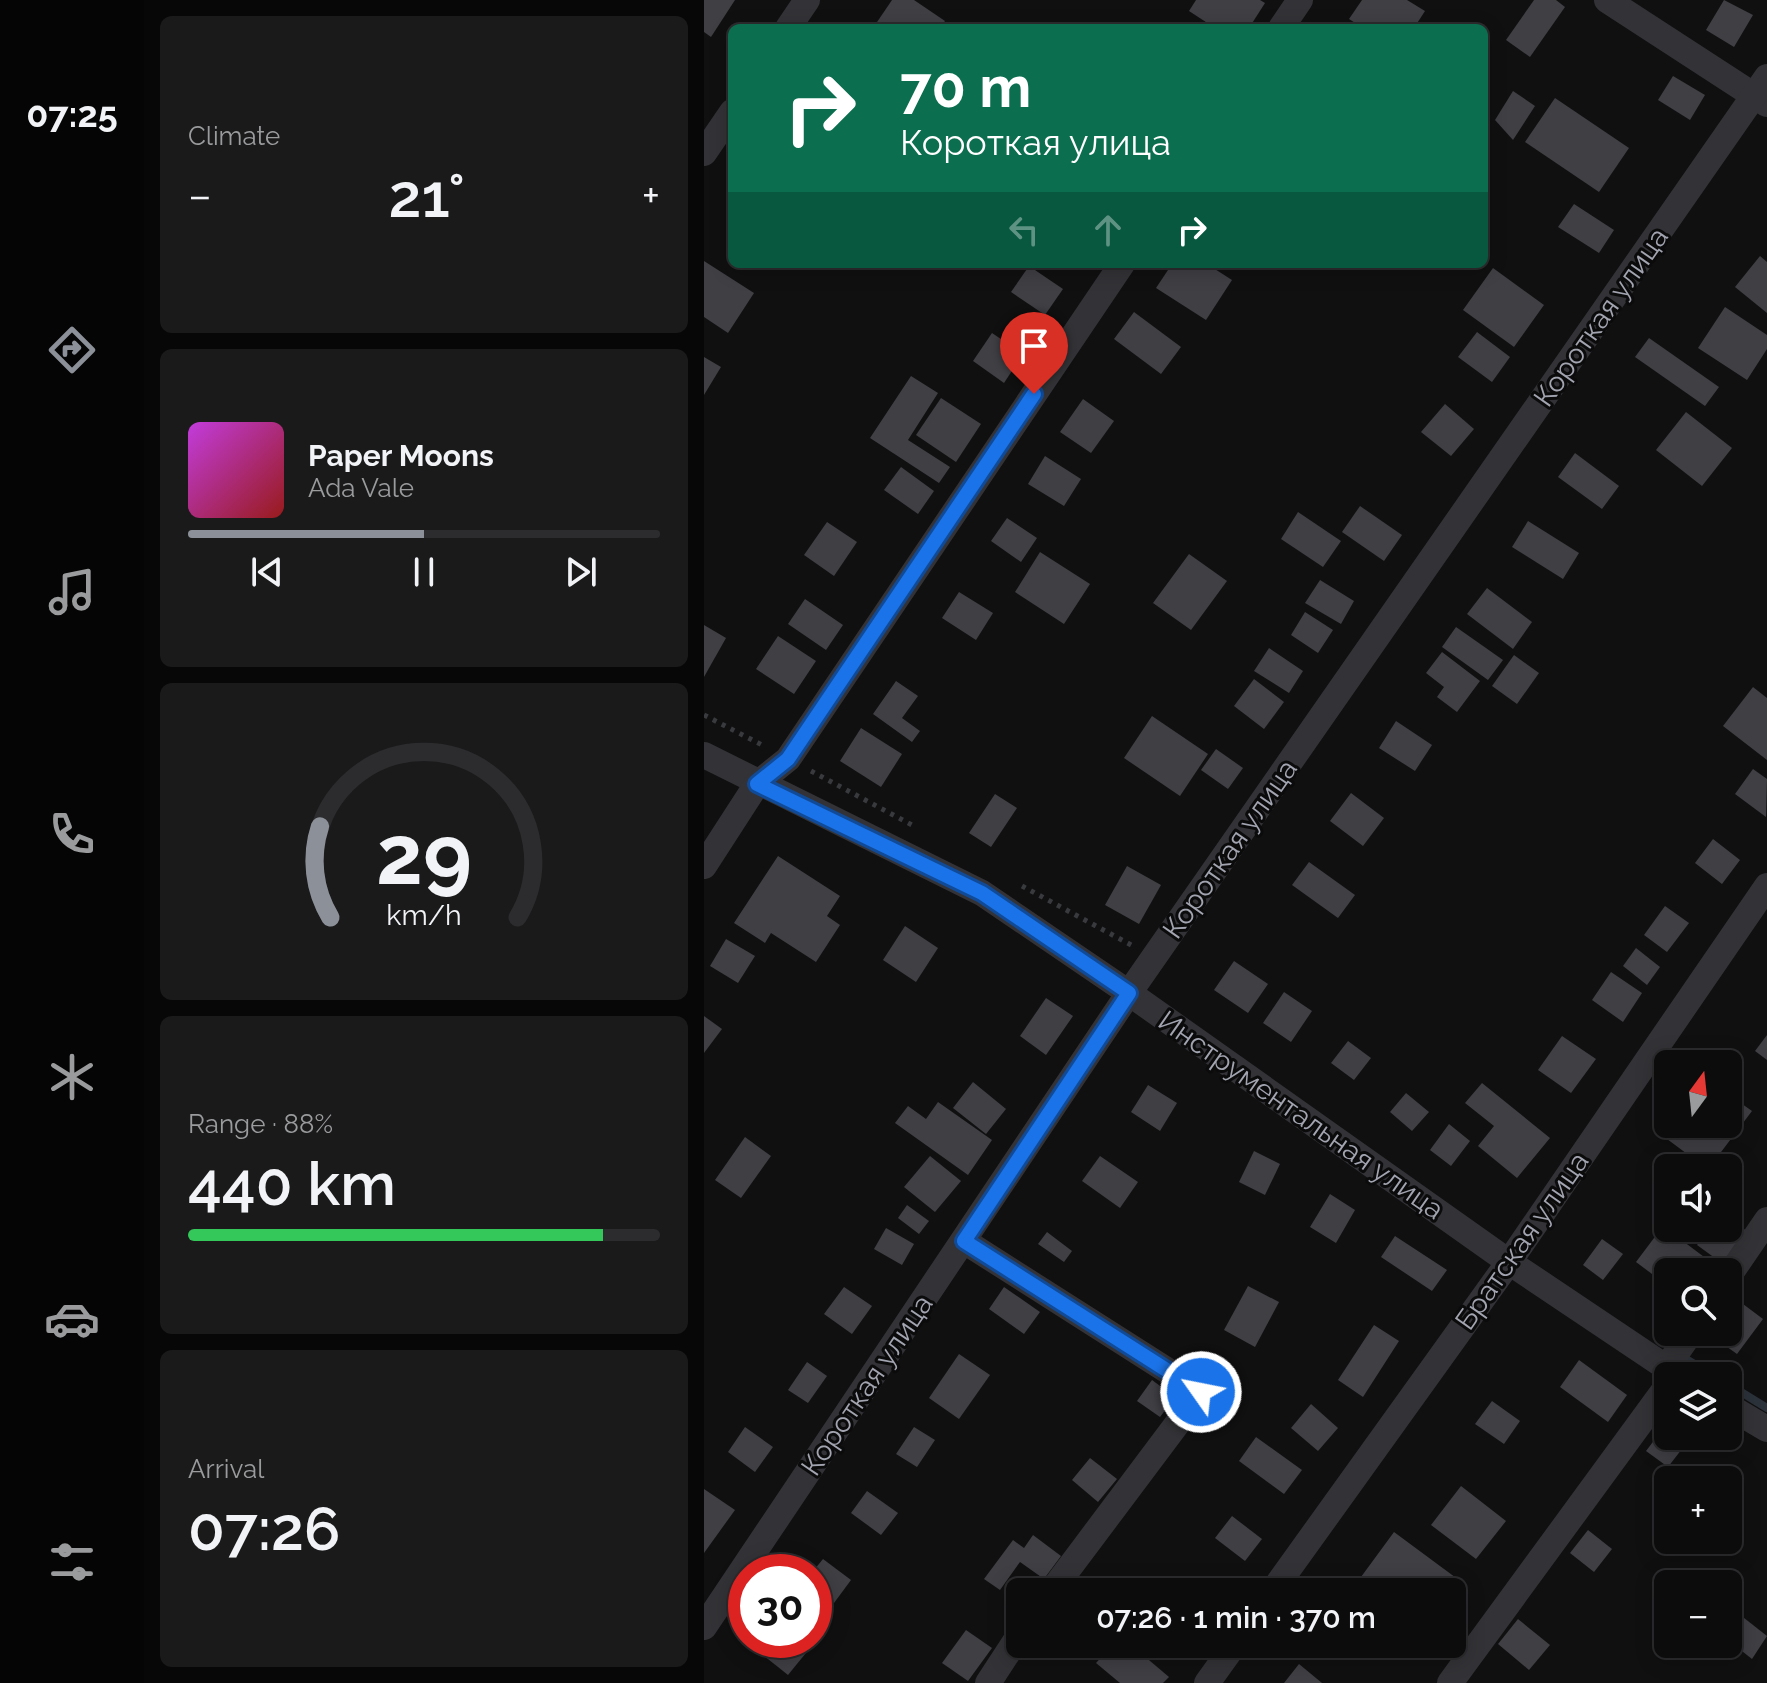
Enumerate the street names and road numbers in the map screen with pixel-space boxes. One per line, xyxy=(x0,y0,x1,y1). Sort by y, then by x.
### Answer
street label: Короткая улица xyxy=(1527,221,1675,413)
street label: Короткая улица xyxy=(1156,753,1304,945)
street label: Инструментальная улица xyxy=(1152,1004,1450,1226)
street label: Братская улица xyxy=(1449,1146,1595,1336)
street label: Короткая улица xyxy=(794,1288,940,1482)

